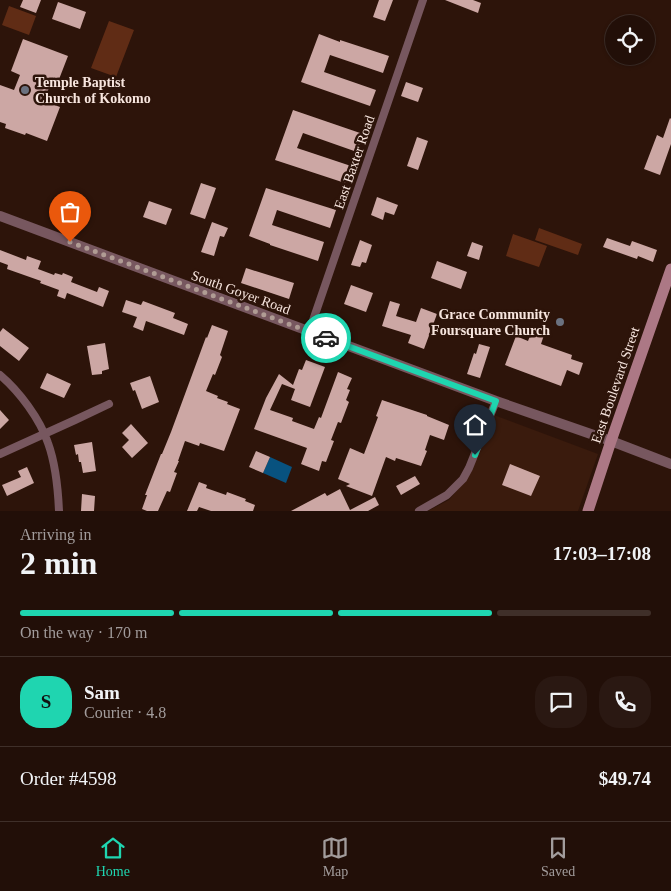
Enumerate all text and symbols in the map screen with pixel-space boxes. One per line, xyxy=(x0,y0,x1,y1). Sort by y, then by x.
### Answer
map controls xyxy=(605,15,655,65)
button: locate xyxy=(605,15,655,65)
place label: Temple Baptist Church of Kokomo xyxy=(35,75,151,106)
marker: Temple Baptist Church of Kokomo xyxy=(19,84,31,96)
street label: East Baxter Road xyxy=(331,113,378,211)
pin xyxy=(49,191,91,242)
icon: bag xyxy=(56,198,84,226)
street label: South Goyer Road xyxy=(189,268,292,317)
place label: Grace Community Foursquare Church xyxy=(431,307,550,338)
courier xyxy=(301,313,351,363)
marker: Grace Community Foursquare Church xyxy=(554,316,566,328)
icon: car xyxy=(312,324,340,352)
street label: East Boulevard Street xyxy=(589,325,642,445)
pin xyxy=(454,404,496,455)
icon: home xyxy=(461,411,489,439)
text: Arriving in xyxy=(20,526,92,543)
text: 17:03–17:08 xyxy=(553,543,651,564)
text: 2 min xyxy=(20,545,97,581)
text: On the way · 170 m xyxy=(20,624,148,641)
button: chat xyxy=(535,676,587,728)
button: phone xyxy=(599,676,651,728)
text: Sam xyxy=(84,682,120,703)
text: S xyxy=(41,691,51,712)
text: Courier · 4.8 xyxy=(84,704,166,721)
text: Order #4598 xyxy=(20,768,117,789)
text: $49.74 xyxy=(599,768,651,789)
tab: Home xyxy=(96,834,130,880)
tab: Map xyxy=(321,834,349,880)
tab: Saved xyxy=(541,834,575,880)

